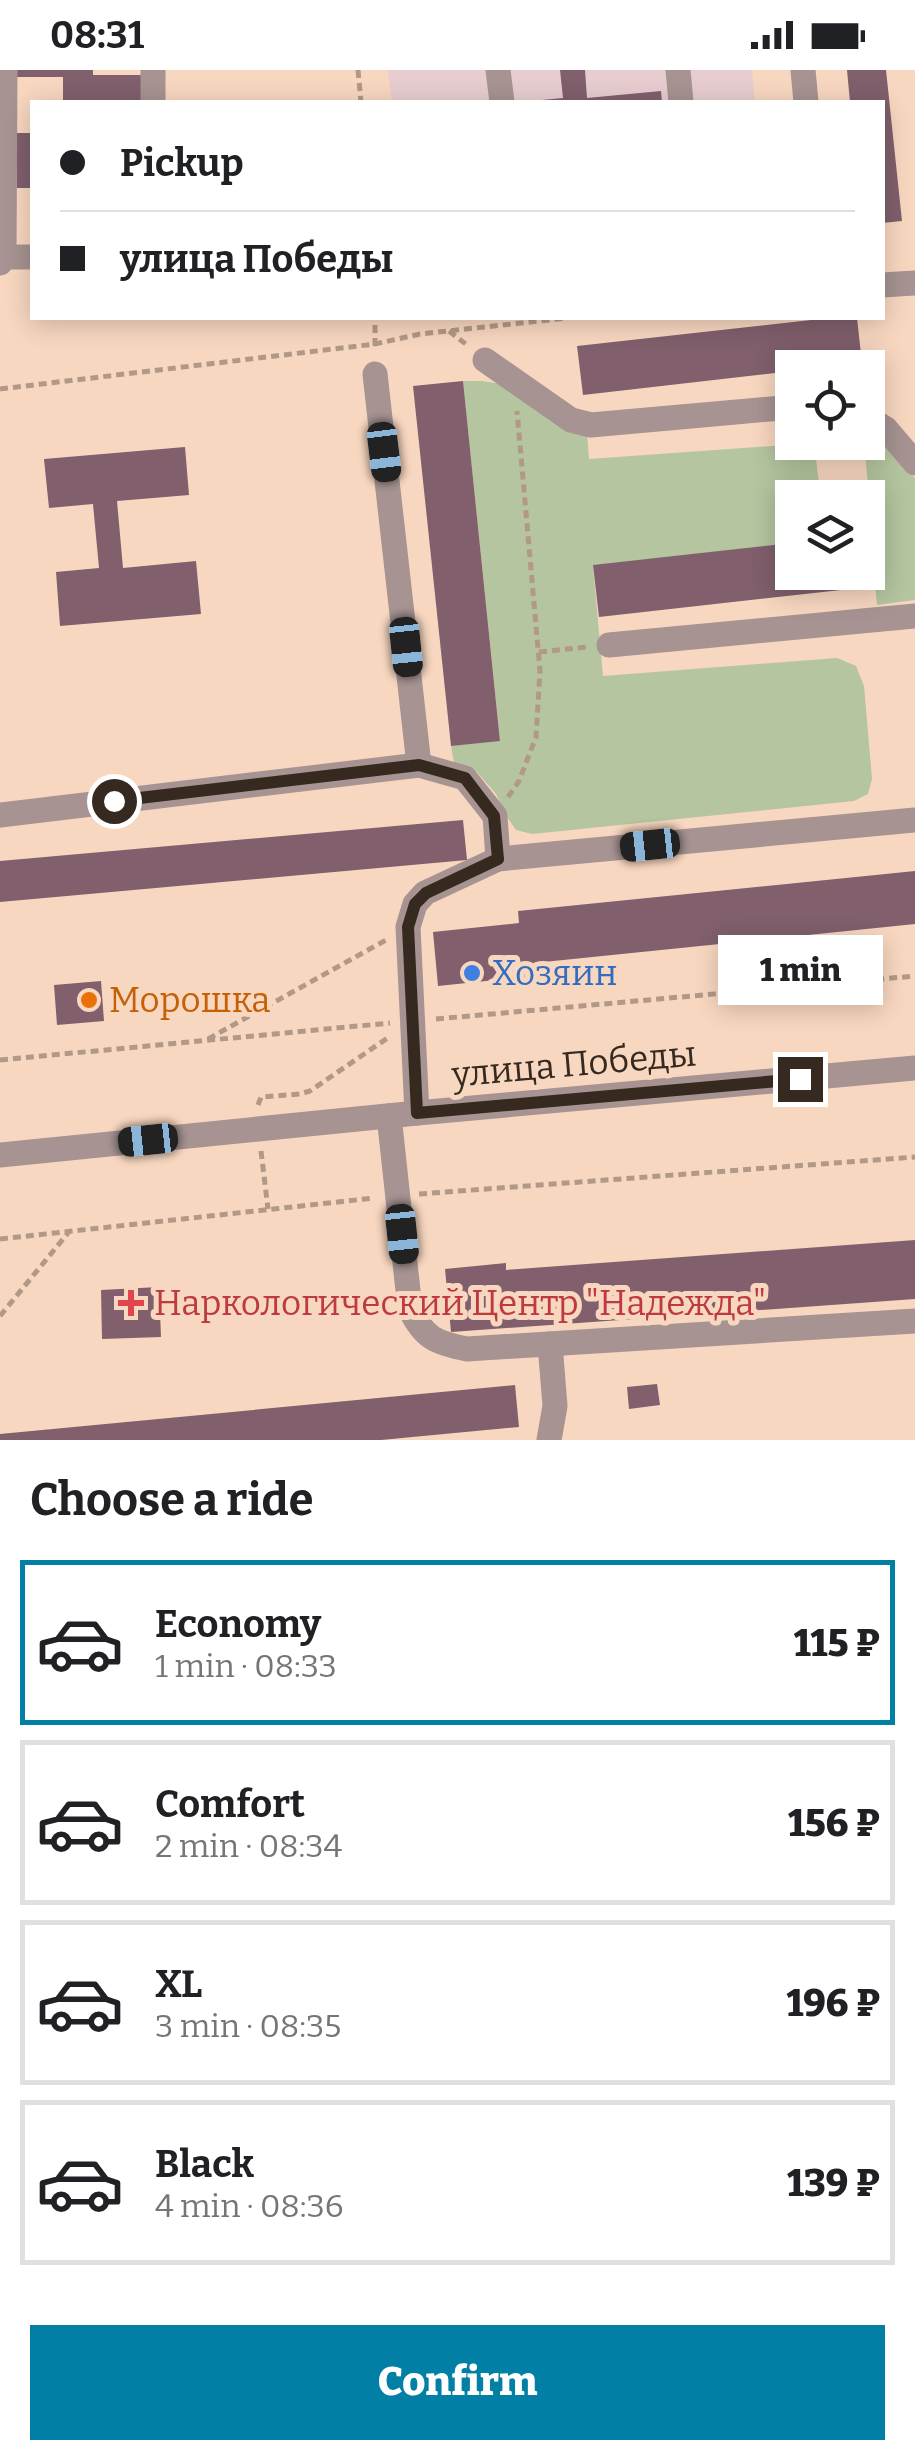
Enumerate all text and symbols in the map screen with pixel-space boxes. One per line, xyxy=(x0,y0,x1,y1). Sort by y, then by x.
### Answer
text: 08:31 xyxy=(50,12,144,58)
text: Pickup xyxy=(120,140,244,186)
text: улица Победы xyxy=(120,236,393,282)
map controls xyxy=(775,350,885,590)
button: locate xyxy=(775,350,885,460)
car xyxy=(365,420,403,484)
button: layers xyxy=(775,480,885,590)
car xyxy=(388,616,424,678)
route start xyxy=(92,779,137,824)
car xyxy=(619,827,681,863)
callout: 1 min xyxy=(718,934,882,1004)
text: 1 min xyxy=(760,951,841,989)
place label: Хозяин xyxy=(492,952,617,994)
marker: Хозяин xyxy=(461,962,483,984)
place label: Морошка xyxy=(109,979,270,1021)
marker: Морошка xyxy=(78,989,100,1011)
street label: улица Победы xyxy=(449,1032,698,1096)
route end xyxy=(778,1057,823,1102)
car xyxy=(117,1122,179,1158)
car xyxy=(384,1203,420,1265)
place label: Наркологический Центр "Надежда" xyxy=(154,1282,766,1324)
marker: Наркологический Центр "Надежда" xyxy=(118,1290,144,1316)
text: Choose a ride xyxy=(30,1473,313,1527)
icon: car xyxy=(35,1598,125,1688)
text: Economy xyxy=(155,1601,321,1647)
text: 115 ₽ xyxy=(794,1620,880,1666)
text: 1 min · 08:33 xyxy=(155,1647,337,1685)
icon: car xyxy=(35,1778,125,1868)
text: Comfort xyxy=(155,1781,305,1827)
text: 156 ₽ xyxy=(788,1800,880,1846)
text: 2 min · 08:34 xyxy=(155,1827,342,1865)
icon: car xyxy=(35,1958,125,2048)
text: XL xyxy=(155,1961,202,2007)
text: 196 ₽ xyxy=(786,1980,880,2026)
text: 3 min · 08:35 xyxy=(155,2007,341,2045)
icon: car xyxy=(35,2138,125,2228)
text: Black xyxy=(155,2141,254,2187)
text: 139 ₽ xyxy=(787,2160,880,2206)
text: 4 min · 08:36 xyxy=(155,2187,343,2225)
button: Confirm xyxy=(30,2325,885,2440)

